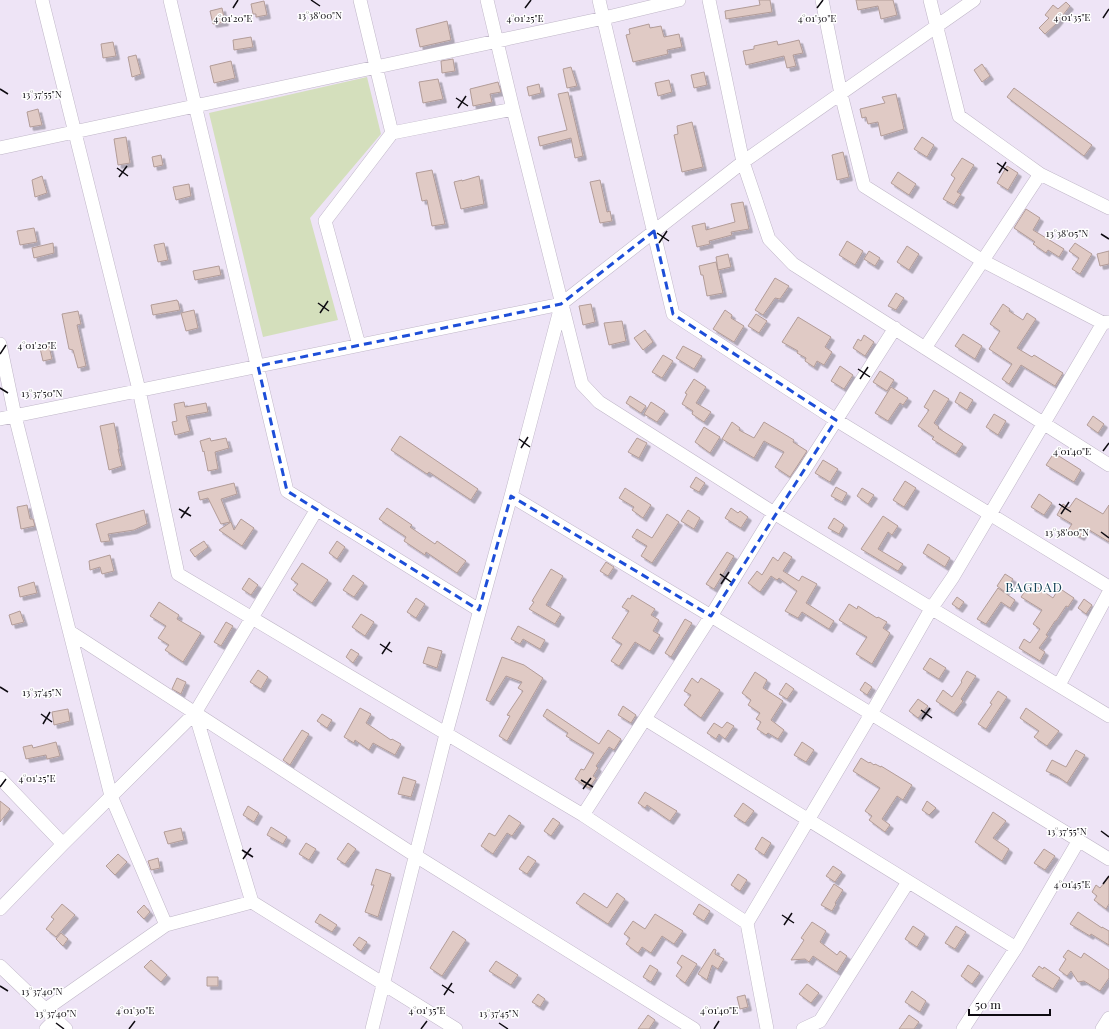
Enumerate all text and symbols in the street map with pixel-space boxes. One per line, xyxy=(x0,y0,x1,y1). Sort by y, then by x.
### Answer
text: 13°38'00"N xyxy=(298,8,342,22)
text: 4°01'35"E xyxy=(1054,10,1090,24)
text: 4°01'20"E xyxy=(214,11,252,25)
text: 4°01'25"E xyxy=(506,11,544,25)
text: 4°01'30"E xyxy=(798,11,836,25)
text: 13°37'55"N xyxy=(22,87,62,101)
text: 13°38'05"N xyxy=(1046,226,1088,240)
text: 4°01'20"E xyxy=(18,338,56,352)
text: 13°37'50"N xyxy=(21,386,63,400)
text: 4°01'40"E xyxy=(1053,444,1091,458)
text: 13°38'00"N xyxy=(1045,525,1089,539)
district label: BAGDAD xyxy=(1005,578,1063,595)
text: 13°37'45"N xyxy=(22,685,62,699)
text: 4°01'25"E xyxy=(18,771,56,785)
text: 13°37'55"N xyxy=(1047,824,1087,838)
text: 4°01'45"E xyxy=(1054,877,1090,891)
text: 13°37'40"N xyxy=(21,984,63,998)
scale bar xyxy=(969,991,1050,1017)
text: 50 m xyxy=(975,996,1001,1012)
text: 4°01'30"E xyxy=(116,1003,154,1017)
text: 4°01'35"E xyxy=(409,1003,445,1017)
text: 4°01'40"E xyxy=(700,1003,738,1017)
text: 13°37'40"N xyxy=(35,1006,77,1020)
text: 13°37'45"N xyxy=(479,1006,519,1020)

